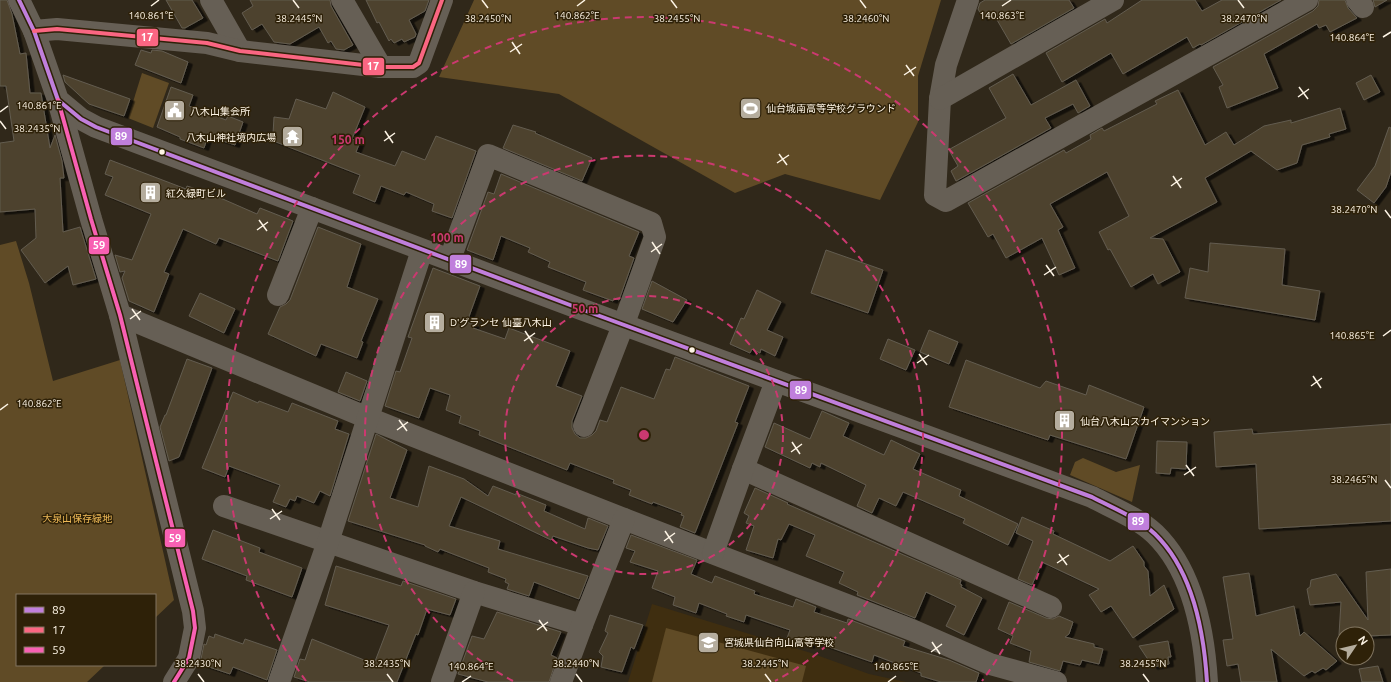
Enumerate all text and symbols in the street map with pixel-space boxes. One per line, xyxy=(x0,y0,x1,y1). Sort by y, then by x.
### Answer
text: 140.861°E xyxy=(128,10,174,21)
text: 140.862°E xyxy=(554,10,600,21)
text: 140.863°E xyxy=(979,10,1025,21)
text: 38.2445°N xyxy=(276,13,322,24)
text: 38.2450°N xyxy=(465,13,511,24)
text: 38.2455°N xyxy=(654,13,700,24)
text: 38.2460°N xyxy=(843,13,889,24)
text: 38.2470°N xyxy=(1221,13,1267,24)
line badge: 17 xyxy=(136,28,159,47)
text: 17 xyxy=(141,31,153,43)
text: 140.864°E xyxy=(1329,32,1375,43)
line badge: 17 xyxy=(362,57,385,76)
text: 17 xyxy=(367,60,379,72)
sports icon: 仙台城南高等学校グラウンド xyxy=(738,95,764,121)
public building icon: 八木山集会所 xyxy=(162,98,188,124)
text: 140.861°E xyxy=(16,100,62,111)
place label: 仙台城南高等学校グラウンド xyxy=(766,103,896,114)
place label: 八木山集会所 xyxy=(190,106,250,117)
text: 38.2435°N xyxy=(14,123,60,134)
temple icon: 八木山神社境内広場 xyxy=(279,124,305,150)
line badge: 89 xyxy=(110,127,133,146)
text: 89 xyxy=(115,130,127,142)
place label: 八木山神社境内広場 xyxy=(186,132,276,143)
text: 150 m xyxy=(331,133,365,146)
unlabelled marker xyxy=(157,147,167,157)
building icon: 紅久緑町ビル xyxy=(138,180,164,206)
place label: 紅久緑町ビル xyxy=(166,188,226,199)
text: 38.2470°N xyxy=(1331,204,1377,215)
text: 100 m xyxy=(430,231,464,244)
line badge: 59 xyxy=(88,236,110,255)
text: 59 xyxy=(93,239,105,251)
line badge: 89 xyxy=(449,254,472,274)
text: 89 xyxy=(455,258,467,270)
text: 50 m xyxy=(572,302,598,315)
building icon: D'グランセ 仙臺八木山 xyxy=(421,309,447,335)
place label: D'グランセ 仙臺八木山 xyxy=(450,317,552,328)
text: 140.865°E xyxy=(1329,330,1375,341)
unlabelled marker xyxy=(687,345,697,355)
line badge: 89 xyxy=(789,380,812,400)
text: 89 xyxy=(795,384,807,396)
text: 140.862°E xyxy=(16,398,62,409)
building icon: 仙台八木山スカイマンション xyxy=(1052,408,1078,434)
place label: 仙台八木山スカイマンション xyxy=(1080,416,1210,427)
centre of rings xyxy=(637,428,651,442)
text: 38.2465°N xyxy=(1331,474,1377,485)
line badge: 89 xyxy=(1127,512,1150,531)
park label: 大泉山保存緑地 xyxy=(42,513,113,524)
text: 89 xyxy=(1132,515,1144,527)
line badge: 59 xyxy=(164,528,186,548)
text: 59 xyxy=(169,532,181,544)
legend xyxy=(16,594,156,666)
text: 89 xyxy=(52,603,66,616)
text: 17 xyxy=(52,623,66,636)
north arrow xyxy=(1335,626,1375,666)
school or university icon: 宮城県仙台向山高等学校 xyxy=(695,629,721,655)
text: N xyxy=(1356,633,1370,647)
place label: 宮城県仙台向山高等学校 xyxy=(724,637,834,648)
text: 59 xyxy=(52,643,66,656)
text: 38.2430°N xyxy=(175,658,221,669)
text: 38.2435°N xyxy=(364,658,410,669)
text: 38.2440°N xyxy=(553,658,599,669)
text: 38.2445°N xyxy=(742,658,788,669)
text: 38.2455°N xyxy=(1120,658,1166,669)
text: 140.864°E xyxy=(448,661,494,672)
text: 140.865°E xyxy=(873,661,919,672)

